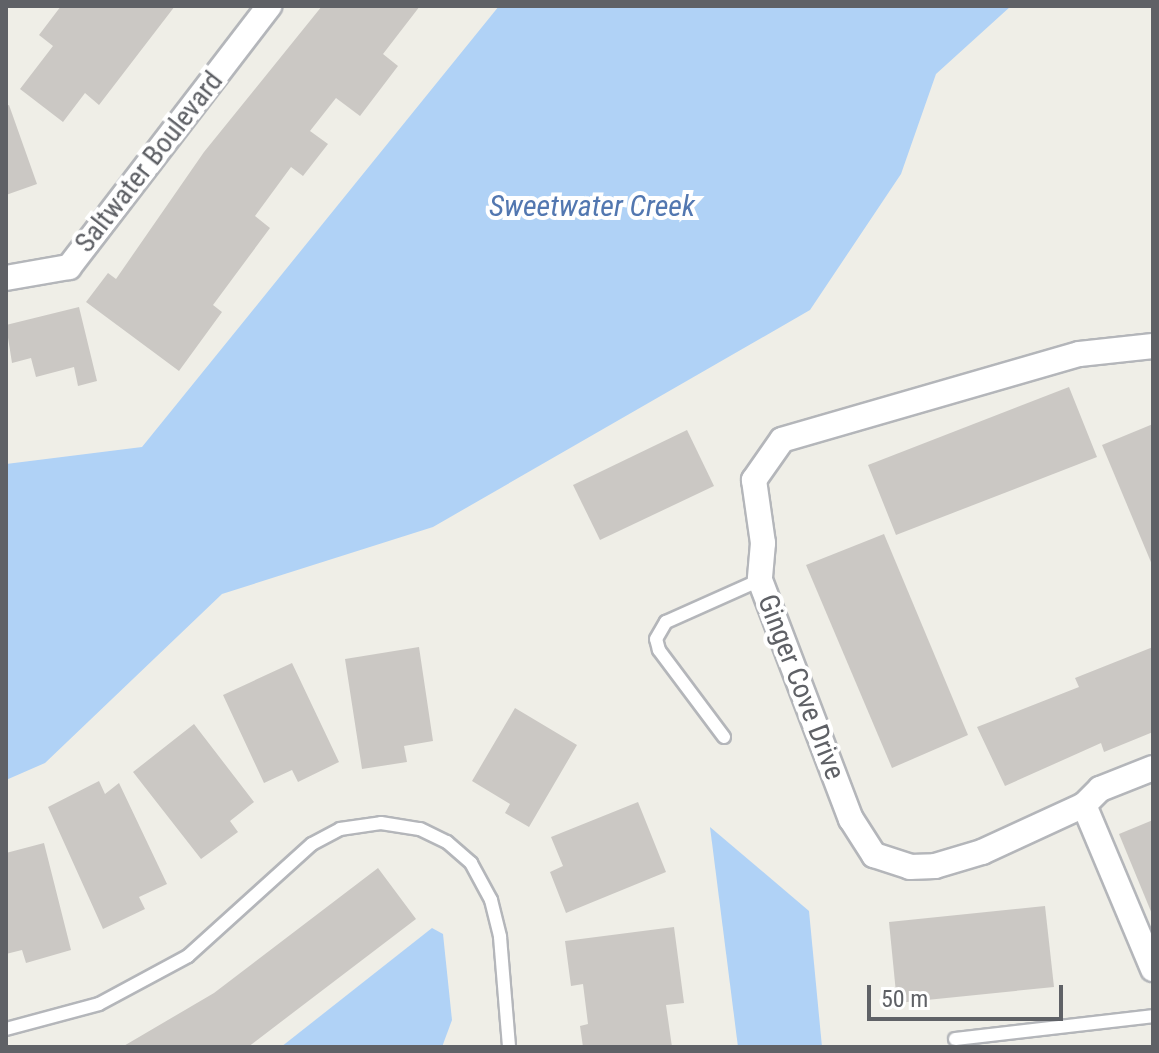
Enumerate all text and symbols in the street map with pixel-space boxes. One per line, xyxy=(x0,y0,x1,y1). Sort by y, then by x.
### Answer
street label: Saltwater Boulevard xyxy=(68,65,230,259)
water label: Sweetwater Creek xyxy=(489,188,695,224)
street label: Ginger Cove Drive xyxy=(750,590,852,784)
scale bar xyxy=(871,969,1067,1019)
text: 50 m xyxy=(881,985,928,1013)

